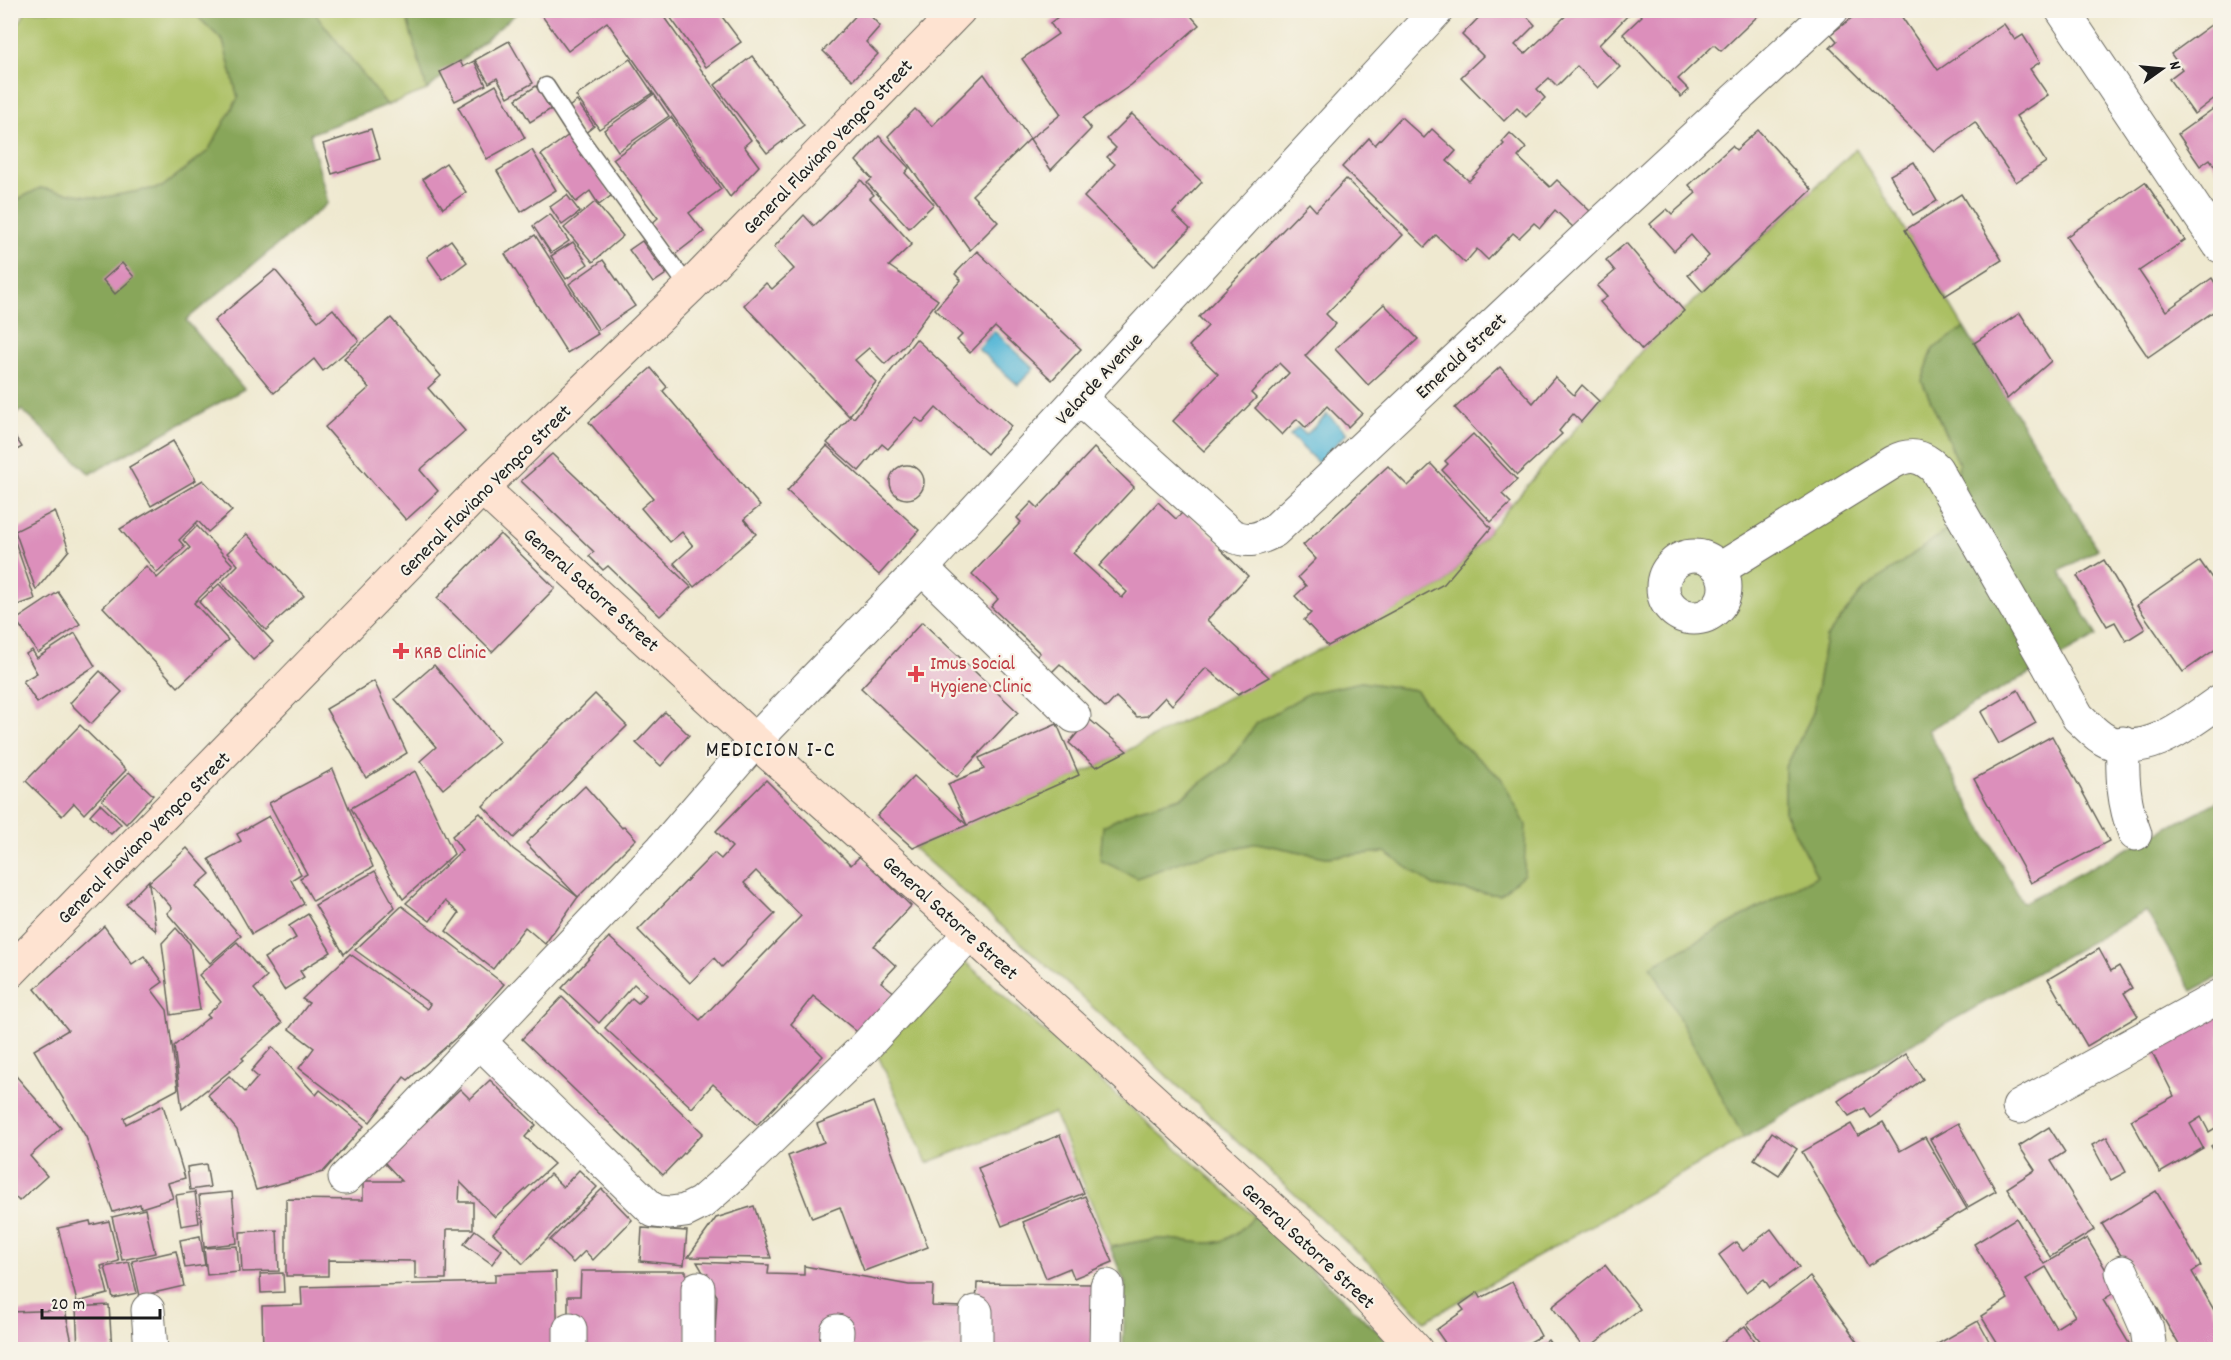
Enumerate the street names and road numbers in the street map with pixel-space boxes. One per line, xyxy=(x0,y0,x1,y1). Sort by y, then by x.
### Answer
street label: General Flaviano Yengco Street xyxy=(738,54,921,242)
street label: Emerald Street xyxy=(1410,307,1514,407)
street label: Velarde Avenue xyxy=(1050,327,1151,433)
street label: General Flaviano Yengco Street xyxy=(393,399,579,585)
street label: General Satorre Street xyxy=(516,522,664,660)
street label: General Flaviano Yengco Street xyxy=(52,746,238,932)
street label: General Satorre Street xyxy=(875,850,1023,988)
street label: General Satorre Street xyxy=(1234,1177,1380,1317)

